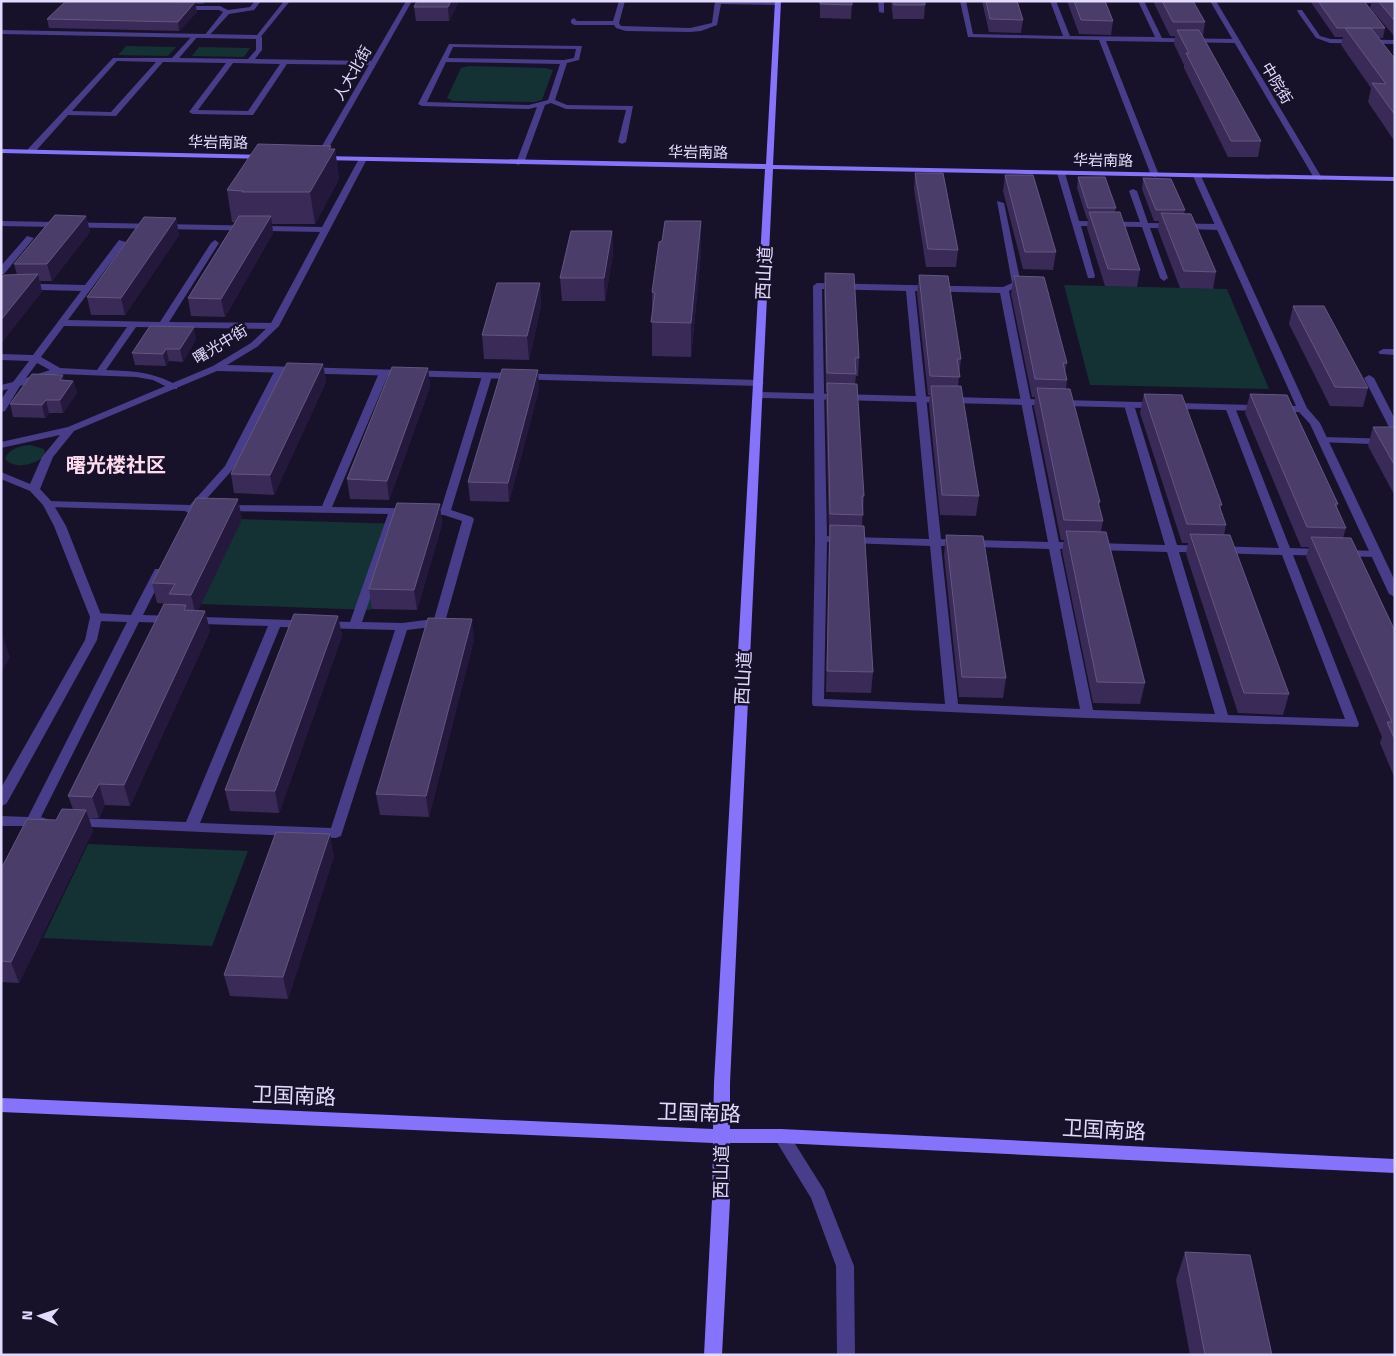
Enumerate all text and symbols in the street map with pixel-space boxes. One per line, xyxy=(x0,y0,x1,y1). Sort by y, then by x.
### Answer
street label: 人大北街 xyxy=(327,41,377,105)
street label: 中院街 xyxy=(1256,58,1298,108)
street label: 华岩南路 xyxy=(188,130,248,154)
street label: 华岩南路 xyxy=(668,140,728,164)
street label: 华岩南路 xyxy=(1073,148,1133,172)
street label: 西山道 xyxy=(749,245,779,301)
street label: 曙光中街 xyxy=(188,319,252,369)
district label: 曙光楼社区 xyxy=(66,449,166,480)
street label: 西山道 xyxy=(728,650,758,706)
street label: 卫国南路 xyxy=(251,1078,337,1112)
street label: 卫国南路 xyxy=(656,1095,742,1129)
street label: 卫国南路 xyxy=(1061,1111,1147,1147)
street label: 西山道 xyxy=(707,1145,735,1199)
north arrow xyxy=(15,1291,65,1341)
text: N xyxy=(16,1310,37,1321)

